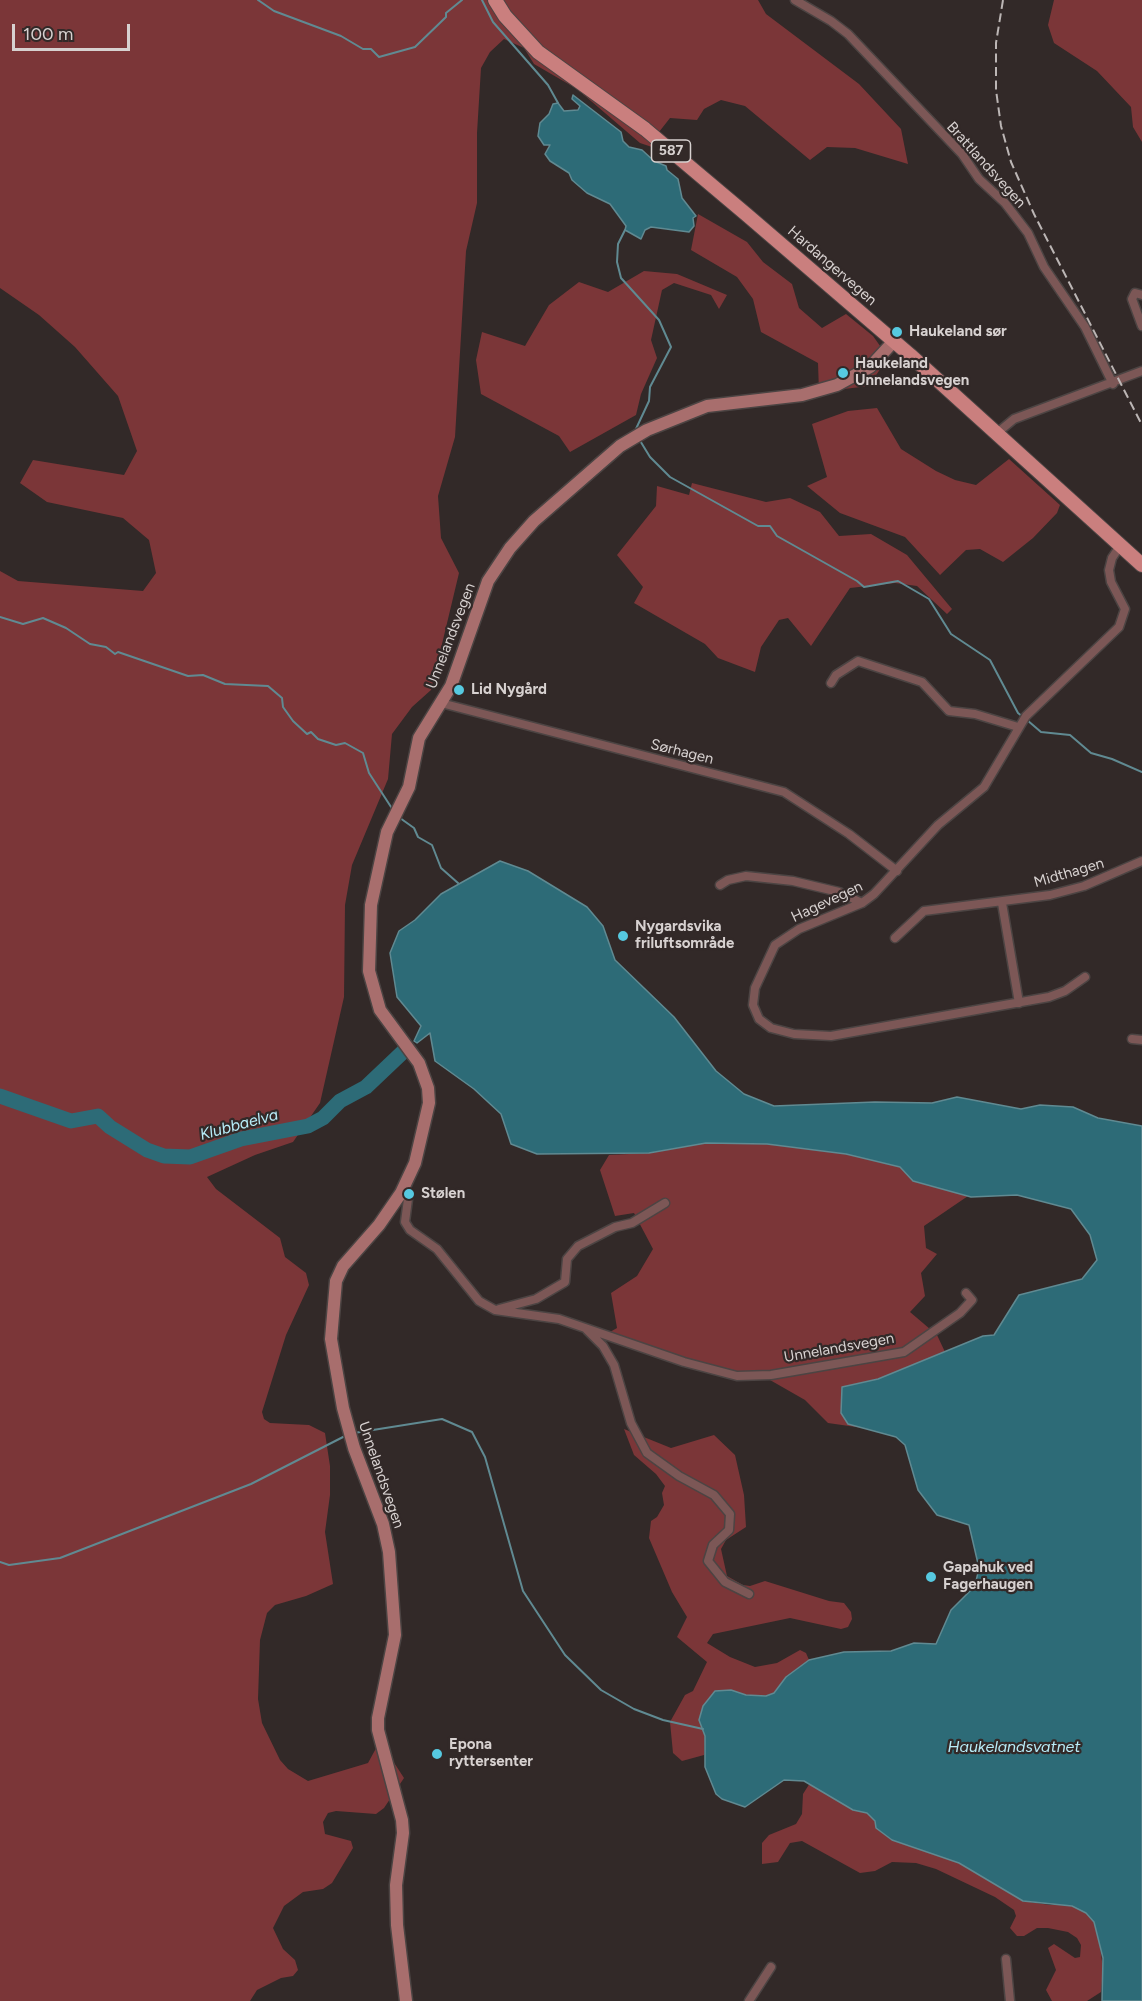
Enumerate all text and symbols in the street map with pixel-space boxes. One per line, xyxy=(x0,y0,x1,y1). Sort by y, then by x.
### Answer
scale bar xyxy=(15,12,134,50)
text: 100 m xyxy=(23,23,73,45)
street label: Brattlandsvegen xyxy=(943,118,1029,212)
road number: 587 xyxy=(652,140,690,162)
street label: Hardangervegen xyxy=(784,222,880,310)
place label: Haukeland sør xyxy=(909,323,1007,341)
marker: Haukeland sør xyxy=(890,325,904,339)
place label: Haukeland Unnelandsvegen xyxy=(855,355,969,390)
marker: Haukeland Unnelandsvegen xyxy=(836,366,850,380)
street label: Unnelandsvegen xyxy=(423,581,479,691)
place label: Lid Nygård xyxy=(471,681,547,699)
marker: Lid Nygård xyxy=(452,683,466,697)
street label: Sørhagen xyxy=(649,735,715,769)
street label: Midthagen xyxy=(1032,854,1106,892)
street label: Hagevegen xyxy=(788,878,866,926)
place label: Nygardsvika friluftsområde xyxy=(635,918,734,953)
marker: Nygardsvika friluftsområde xyxy=(616,929,630,943)
water label: Klubbaelva xyxy=(198,1105,280,1145)
place label: Stølen xyxy=(421,1185,465,1203)
marker: Stølen xyxy=(402,1187,416,1201)
street label: Unnelandsvegen xyxy=(782,1329,896,1367)
street label: Unnelandsvegen xyxy=(354,1419,408,1531)
place label: Gapahuk ved Fagerhaugen xyxy=(943,1559,1033,1594)
marker: Gapahuk ved Fagerhaugen xyxy=(924,1570,938,1584)
place label: Epona ryttersenter xyxy=(449,1736,533,1771)
water label: Haukelandsvatnet xyxy=(947,1737,1081,1757)
marker: Epona ryttersenter xyxy=(430,1747,444,1761)

